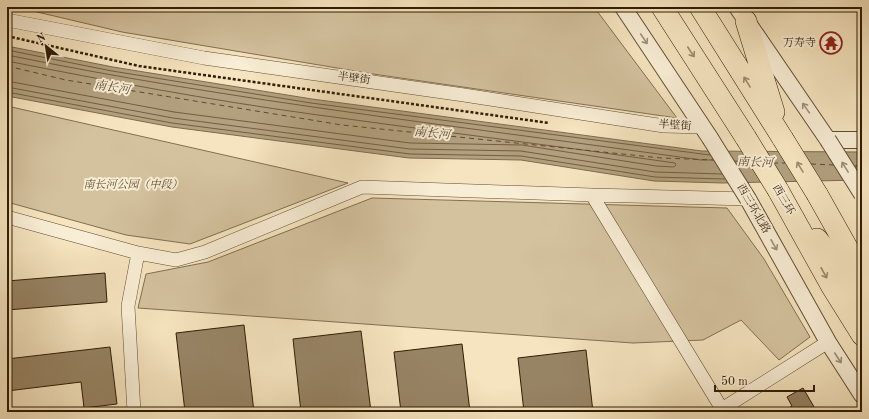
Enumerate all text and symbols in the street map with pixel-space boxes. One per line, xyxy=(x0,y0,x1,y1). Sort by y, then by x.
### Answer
north arrow xyxy=(26,26,66,66)
temple icon: 万寿寺 xyxy=(818,30,844,56)
text: N xyxy=(35,31,49,46)
one-way arrow xyxy=(640,34,648,45)
place label: 万寿寺 xyxy=(783,36,816,49)
one-way arrow xyxy=(687,46,695,57)
street label: 半壁街 xyxy=(337,69,371,87)
water label: 南长河 xyxy=(93,77,133,97)
one-way arrow xyxy=(743,77,751,88)
one-way arrow xyxy=(802,103,810,114)
street label: 半壁街 xyxy=(658,117,692,133)
water label: 南长河 xyxy=(413,124,453,142)
water label: 南长河 xyxy=(737,154,775,170)
one-way arrow xyxy=(795,161,803,173)
one-way arrow xyxy=(841,162,849,173)
park label: 南长河公园（中段） xyxy=(84,178,183,191)
street label: 西三环北路 xyxy=(734,181,773,236)
street label: 西三环 xyxy=(770,182,798,217)
one-way arrow xyxy=(770,239,778,251)
one-way arrow xyxy=(821,267,829,279)
one-way arrow xyxy=(834,352,842,363)
scale bar xyxy=(715,367,814,393)
text: 50 m xyxy=(721,375,748,388)

